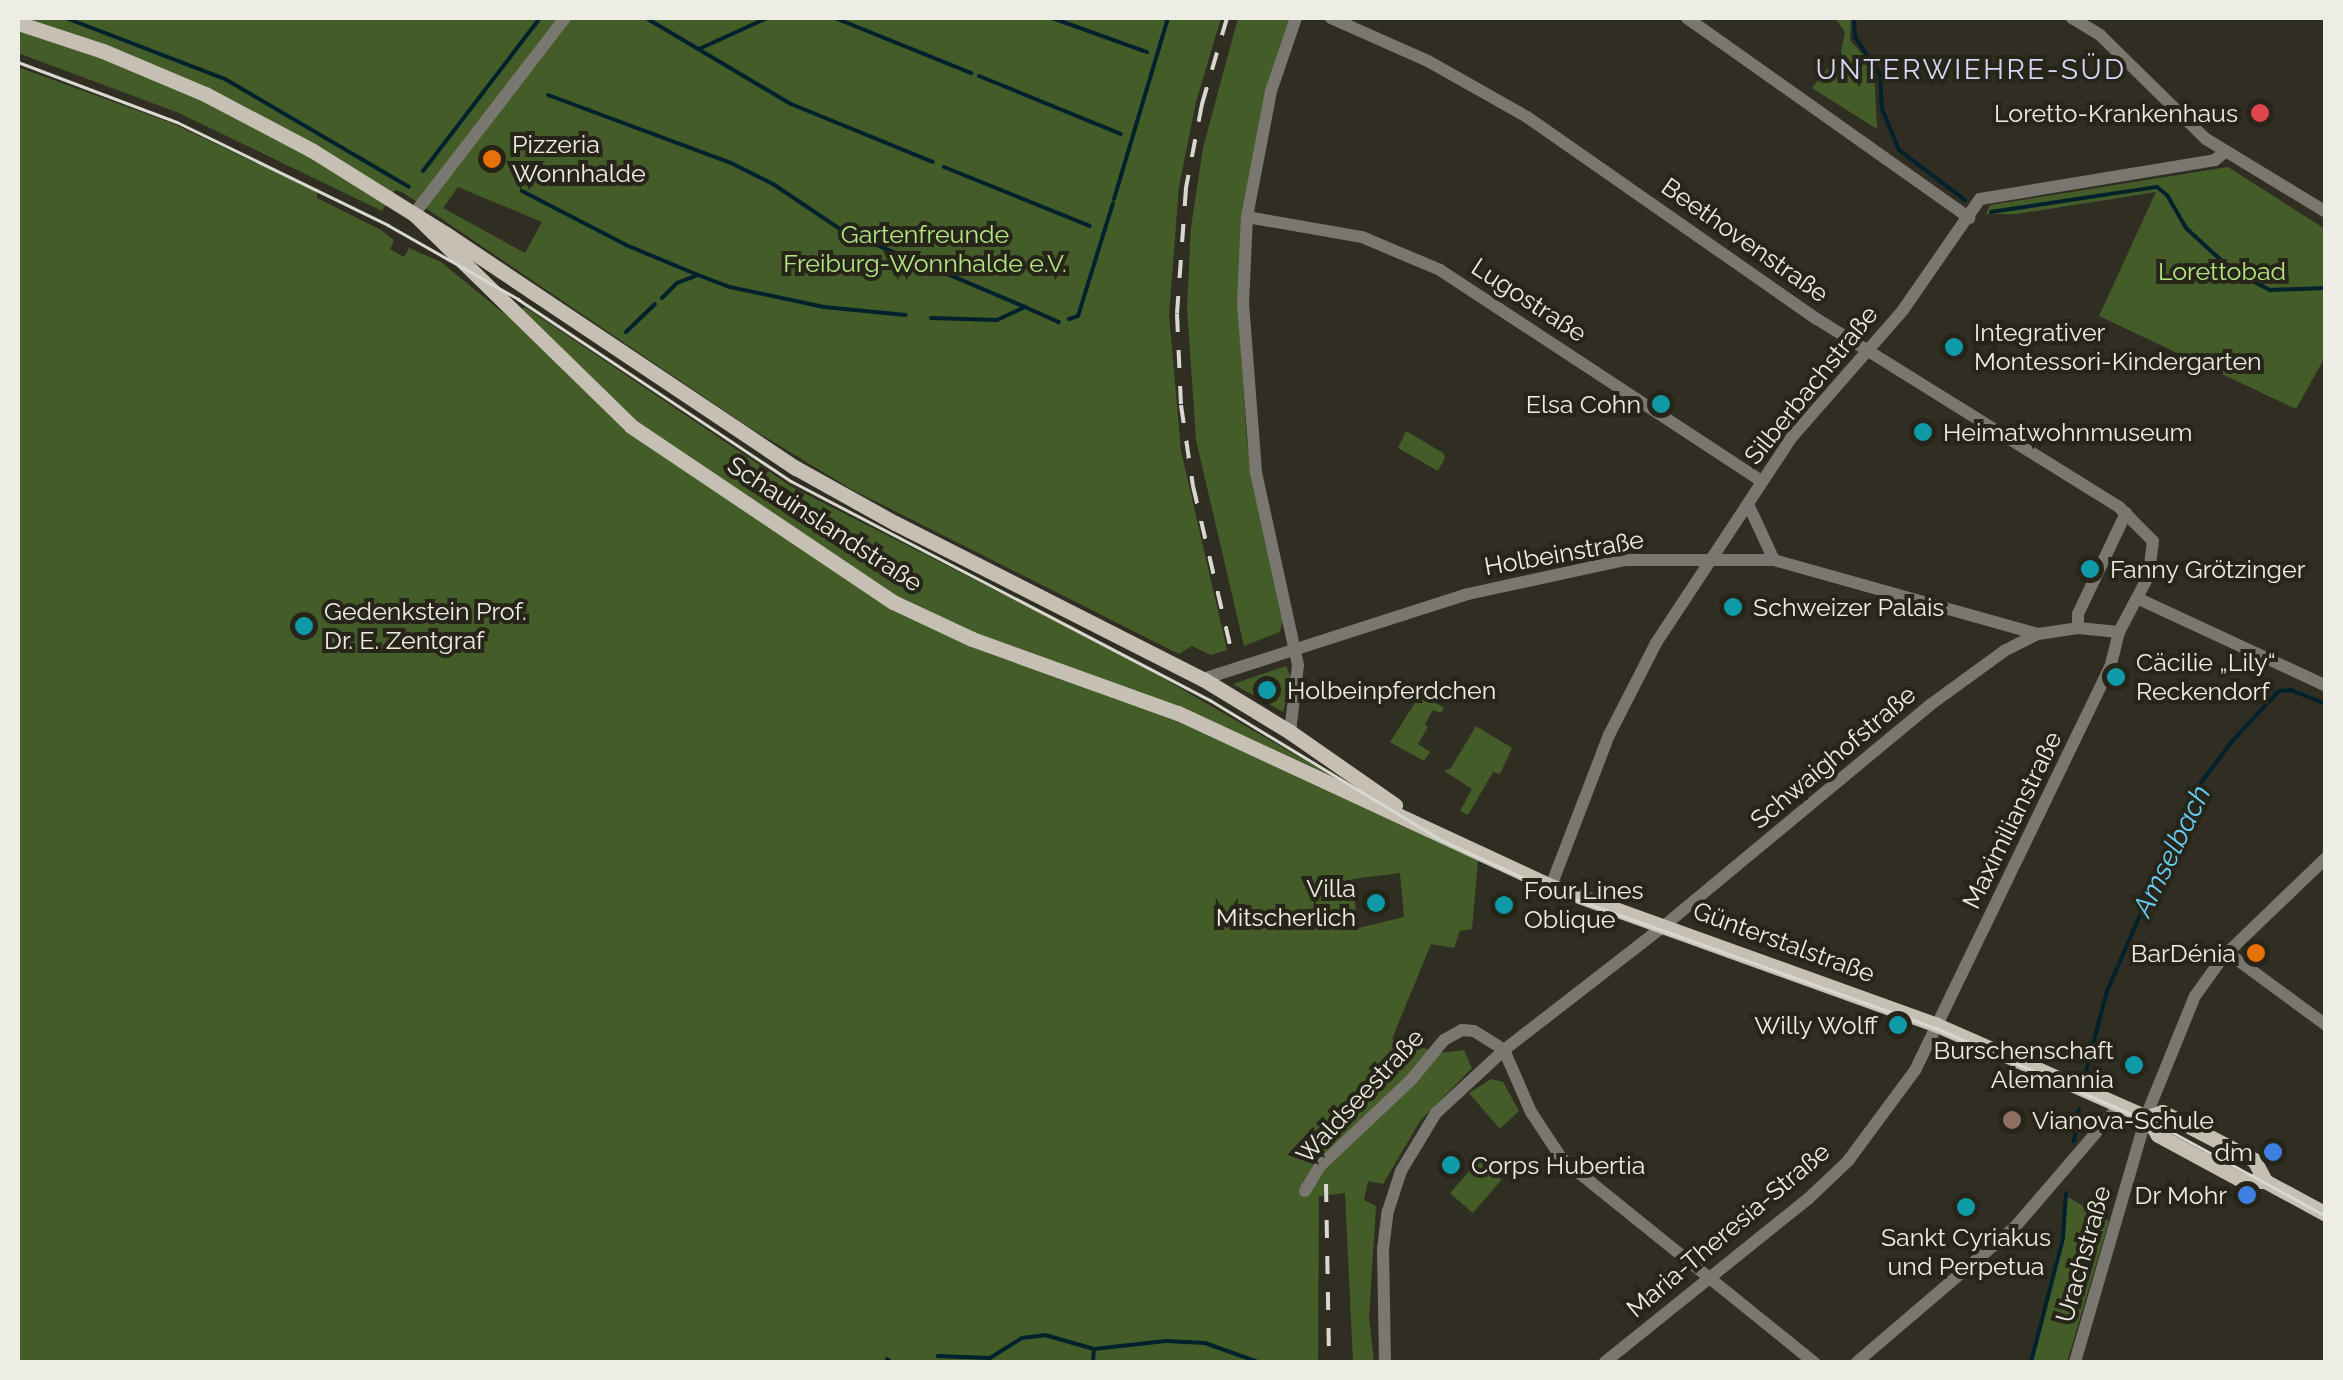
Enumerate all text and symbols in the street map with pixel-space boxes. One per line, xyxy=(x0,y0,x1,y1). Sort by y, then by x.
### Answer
district label: UNTERWIEHRE-SÜD xyxy=(1815,53,2127,87)
place label: Loretto-Krankenhaus xyxy=(1994,98,2238,128)
marker: Loretto-Krankenhaus xyxy=(2247,100,2273,126)
place label: Pizzeria Wonnhalde xyxy=(512,130,646,189)
marker: Pizzeria Wonnhalde xyxy=(481,148,503,170)
street label: Beethovenstraße xyxy=(1656,171,1834,309)
park label: Gartenfreunde Freiburg-Wonnhalde e.V. xyxy=(783,220,1067,279)
street label: Lugostraße xyxy=(1466,252,1592,348)
park label: Lorettobad xyxy=(2158,256,2286,286)
street label: Silberbachstraße xyxy=(1738,300,1884,470)
place label: Integrativer Montessori-Kindergarten xyxy=(1974,318,2262,377)
marker: Integrativer Montessori-Kindergarten xyxy=(1943,336,1965,358)
place label: Elsa Cohn xyxy=(1526,389,1641,419)
marker: Elsa Cohn xyxy=(1650,393,1672,415)
place label: Heimatwohnmuseum xyxy=(1943,417,2193,447)
marker: Heimatwohnmuseum xyxy=(1912,421,1934,443)
street label: Schauinslandstraße xyxy=(722,450,928,598)
street label: Holbeinstraße xyxy=(1482,524,1646,582)
place label: Fanny Grötzinger xyxy=(2110,554,2306,584)
marker: Fanny Grötzinger xyxy=(2079,558,2101,580)
place label: Schweizer Palais xyxy=(1753,592,1945,622)
marker: Schweizer Palais xyxy=(1722,596,1744,618)
place label: Gedenkstein Prof. Dr. E. Zentgraf xyxy=(324,597,527,656)
marker: Gedenkstein Prof. Dr. E. Zentgraf xyxy=(293,615,315,637)
place label: Cäcilie „Lily“ Reckendorf xyxy=(2136,648,2276,707)
marker: Cäcilie „Lily“ Reckendorf xyxy=(2105,666,2127,688)
place label: Holbeinpferdchen xyxy=(1287,675,1496,705)
marker: Holbeinpferdchen xyxy=(1256,679,1278,701)
street label: Schwaighofstraße xyxy=(1744,679,1922,835)
street label: Maximilianstraße xyxy=(1956,726,2068,914)
water label: Amselbach xyxy=(2126,780,2218,922)
place label: Villa Mitscherlich xyxy=(1216,874,1356,933)
place label: Four Lines Oblique xyxy=(1524,876,1644,935)
marker: Villa Mitscherlich xyxy=(1365,892,1387,914)
marker: Four Lines Oblique xyxy=(1493,894,1515,916)
street label: Günterstalstraße xyxy=(1689,895,1879,989)
place label: BarDénia xyxy=(2131,938,2236,968)
marker: BarDénia xyxy=(2245,942,2267,964)
place label: Willy Wolff xyxy=(1753,1010,1878,1040)
marker: Willy Wolff xyxy=(1887,1014,1909,1036)
street label: Waldseestraße xyxy=(1290,1022,1430,1170)
place label: Burschenschaft Alemannia xyxy=(1934,1036,2114,1095)
marker: Burschenschaft Alemannia xyxy=(2123,1054,2145,1076)
place label: Vianova-Schule xyxy=(2032,1105,2214,1135)
marker: Vianova-Schule xyxy=(2001,1109,2023,1131)
street label: Maria-Theresia-Straße xyxy=(1620,1136,1836,1324)
place label: dm xyxy=(2214,1137,2253,1167)
marker: dm xyxy=(2262,1141,2284,1163)
place label: Corps Hubertia xyxy=(1471,1150,1645,1180)
marker: Corps Hubertia xyxy=(1440,1154,1462,1176)
place label: Dr Mohr xyxy=(2134,1180,2227,1210)
street label: Urachstraße xyxy=(2049,1182,2117,1326)
marker: Dr Mohr xyxy=(2236,1184,2258,1206)
marker: Sankt Cyriakus und Perpetua xyxy=(1955,1196,1977,1218)
place label: Sankt Cyriakus und Perpetua xyxy=(1881,1223,2051,1282)

